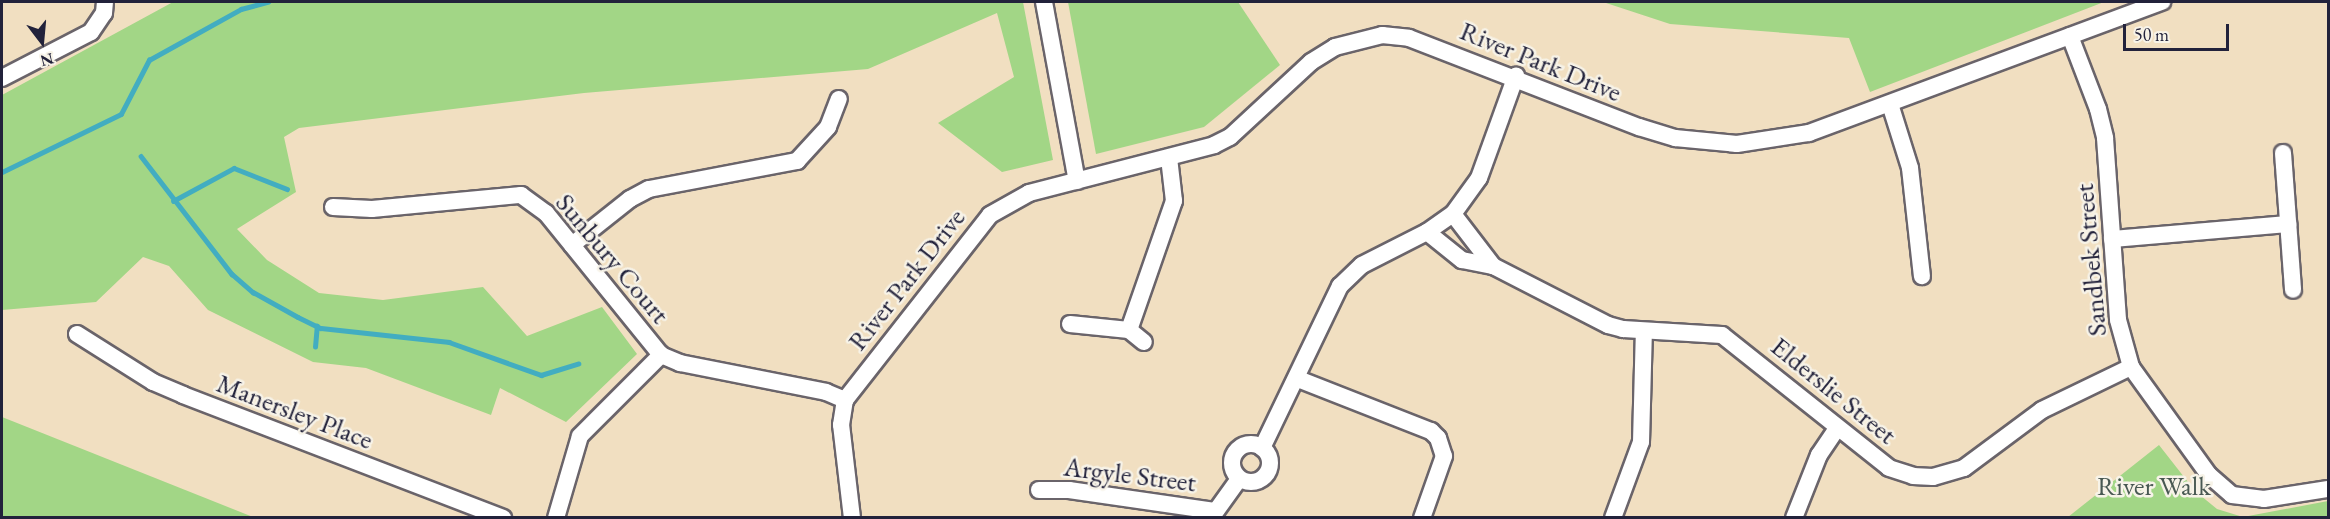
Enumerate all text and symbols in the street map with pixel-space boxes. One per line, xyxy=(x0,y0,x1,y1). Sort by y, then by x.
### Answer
north arrow xyxy=(12,12,72,72)
scale bar xyxy=(2126,12,2232,50)
street label: River Park Drive xyxy=(1456,14,1626,108)
text: 50 m xyxy=(2134,23,2169,46)
text: N xyxy=(38,48,56,72)
street label: Sandbek Street xyxy=(2067,182,2113,338)
street label: Sunbury Court xyxy=(549,186,677,330)
street label: River Park Drive xyxy=(841,202,971,356)
street label: Elderslie Street xyxy=(1765,330,1903,450)
street label: Manersley Place xyxy=(212,366,378,456)
street label: Argyle Street xyxy=(1062,450,1198,498)
park label: River Walk xyxy=(2097,470,2211,502)

